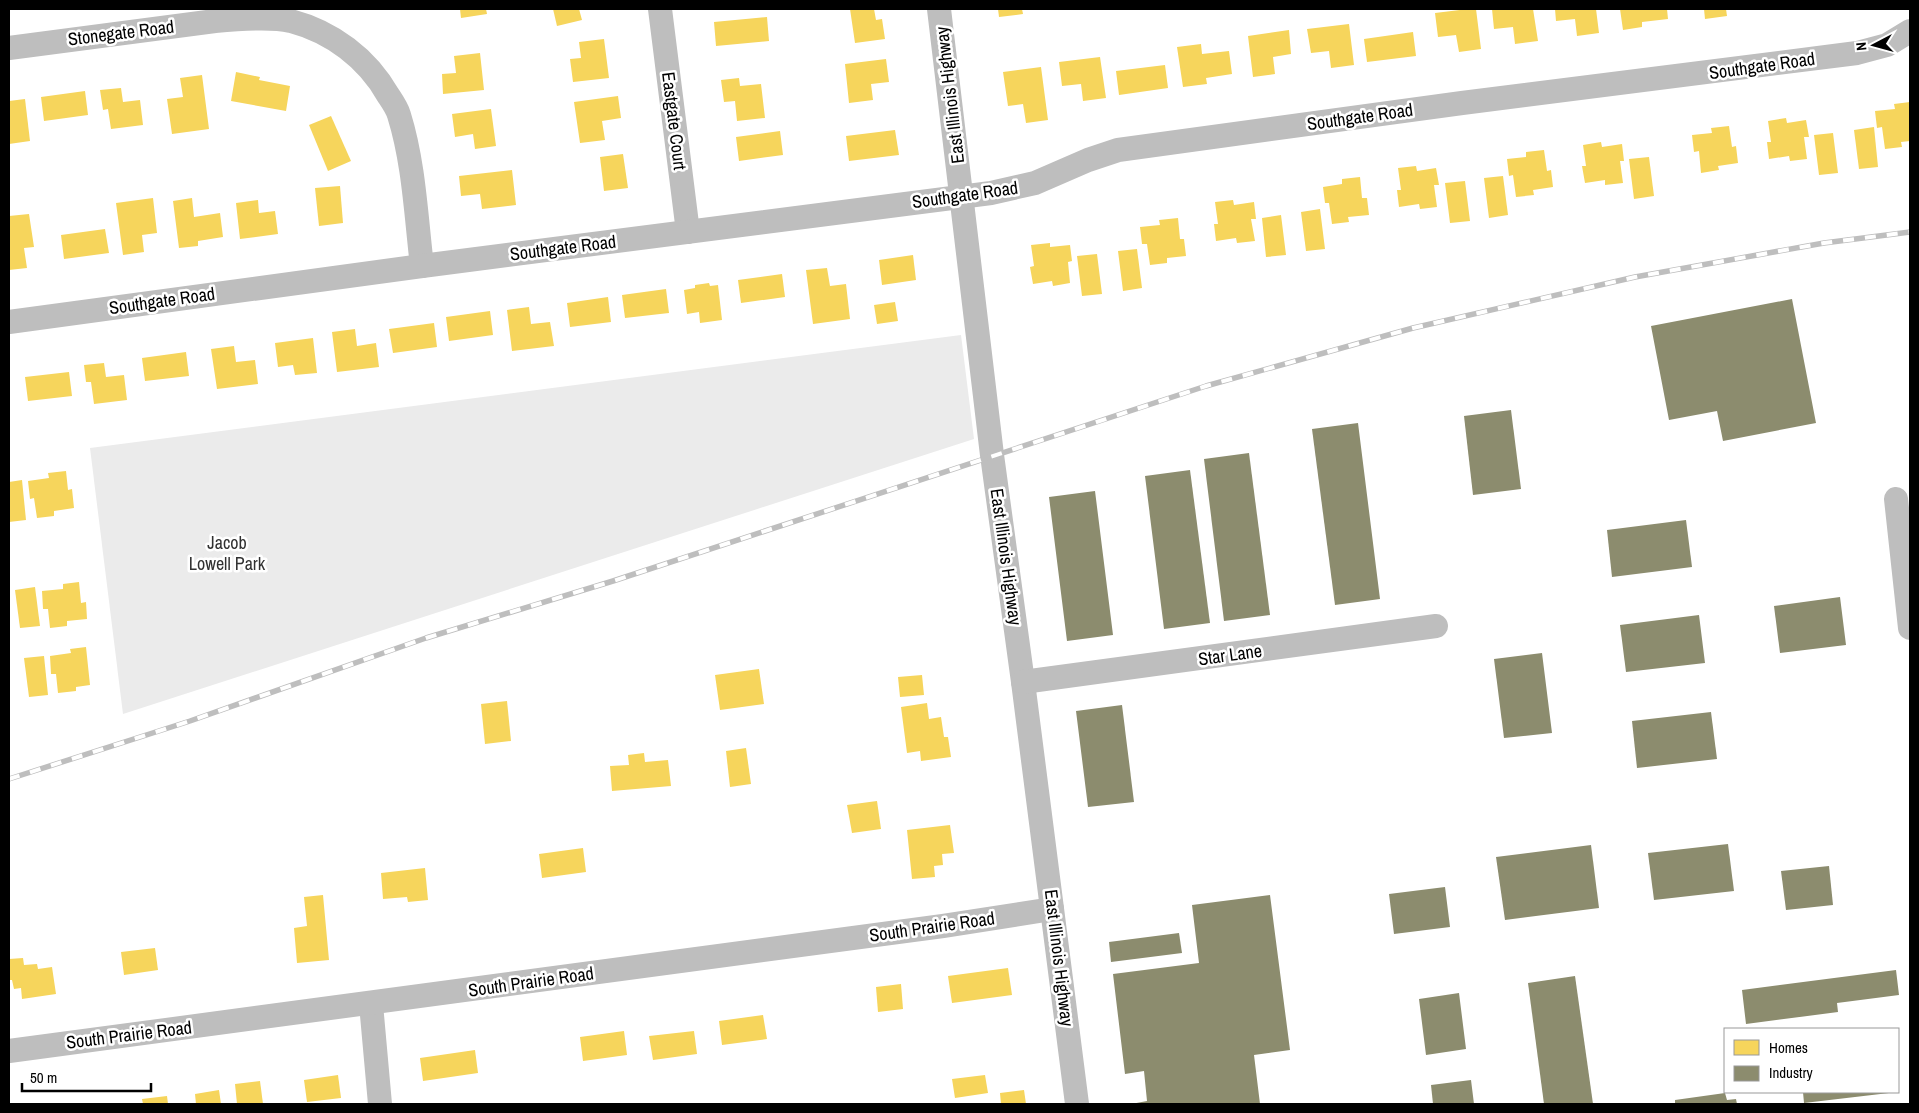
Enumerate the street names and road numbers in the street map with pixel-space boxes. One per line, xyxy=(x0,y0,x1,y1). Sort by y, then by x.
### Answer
street label: Stonegate Road xyxy=(66,14,175,51)
street label: East Illinois Highway xyxy=(929,25,970,165)
street label: Southgate Road xyxy=(1707,46,1816,85)
street label: Eastgate Court xyxy=(656,71,693,171)
street label: Southgate Road xyxy=(1305,97,1414,136)
street label: Southgate Road xyxy=(910,175,1019,214)
street label: Southgate Road xyxy=(508,229,617,266)
street label: Southgate Road xyxy=(107,281,216,320)
street label: East Illinois Highway xyxy=(985,487,1029,628)
street label: Star Lane xyxy=(1196,638,1263,671)
street label: East Illinois Highway xyxy=(1039,888,1080,1028)
street label: South Prairie Road xyxy=(868,905,996,948)
street label: South Prairie Road xyxy=(467,960,595,1003)
street label: South Prairie Road xyxy=(65,1014,193,1055)

